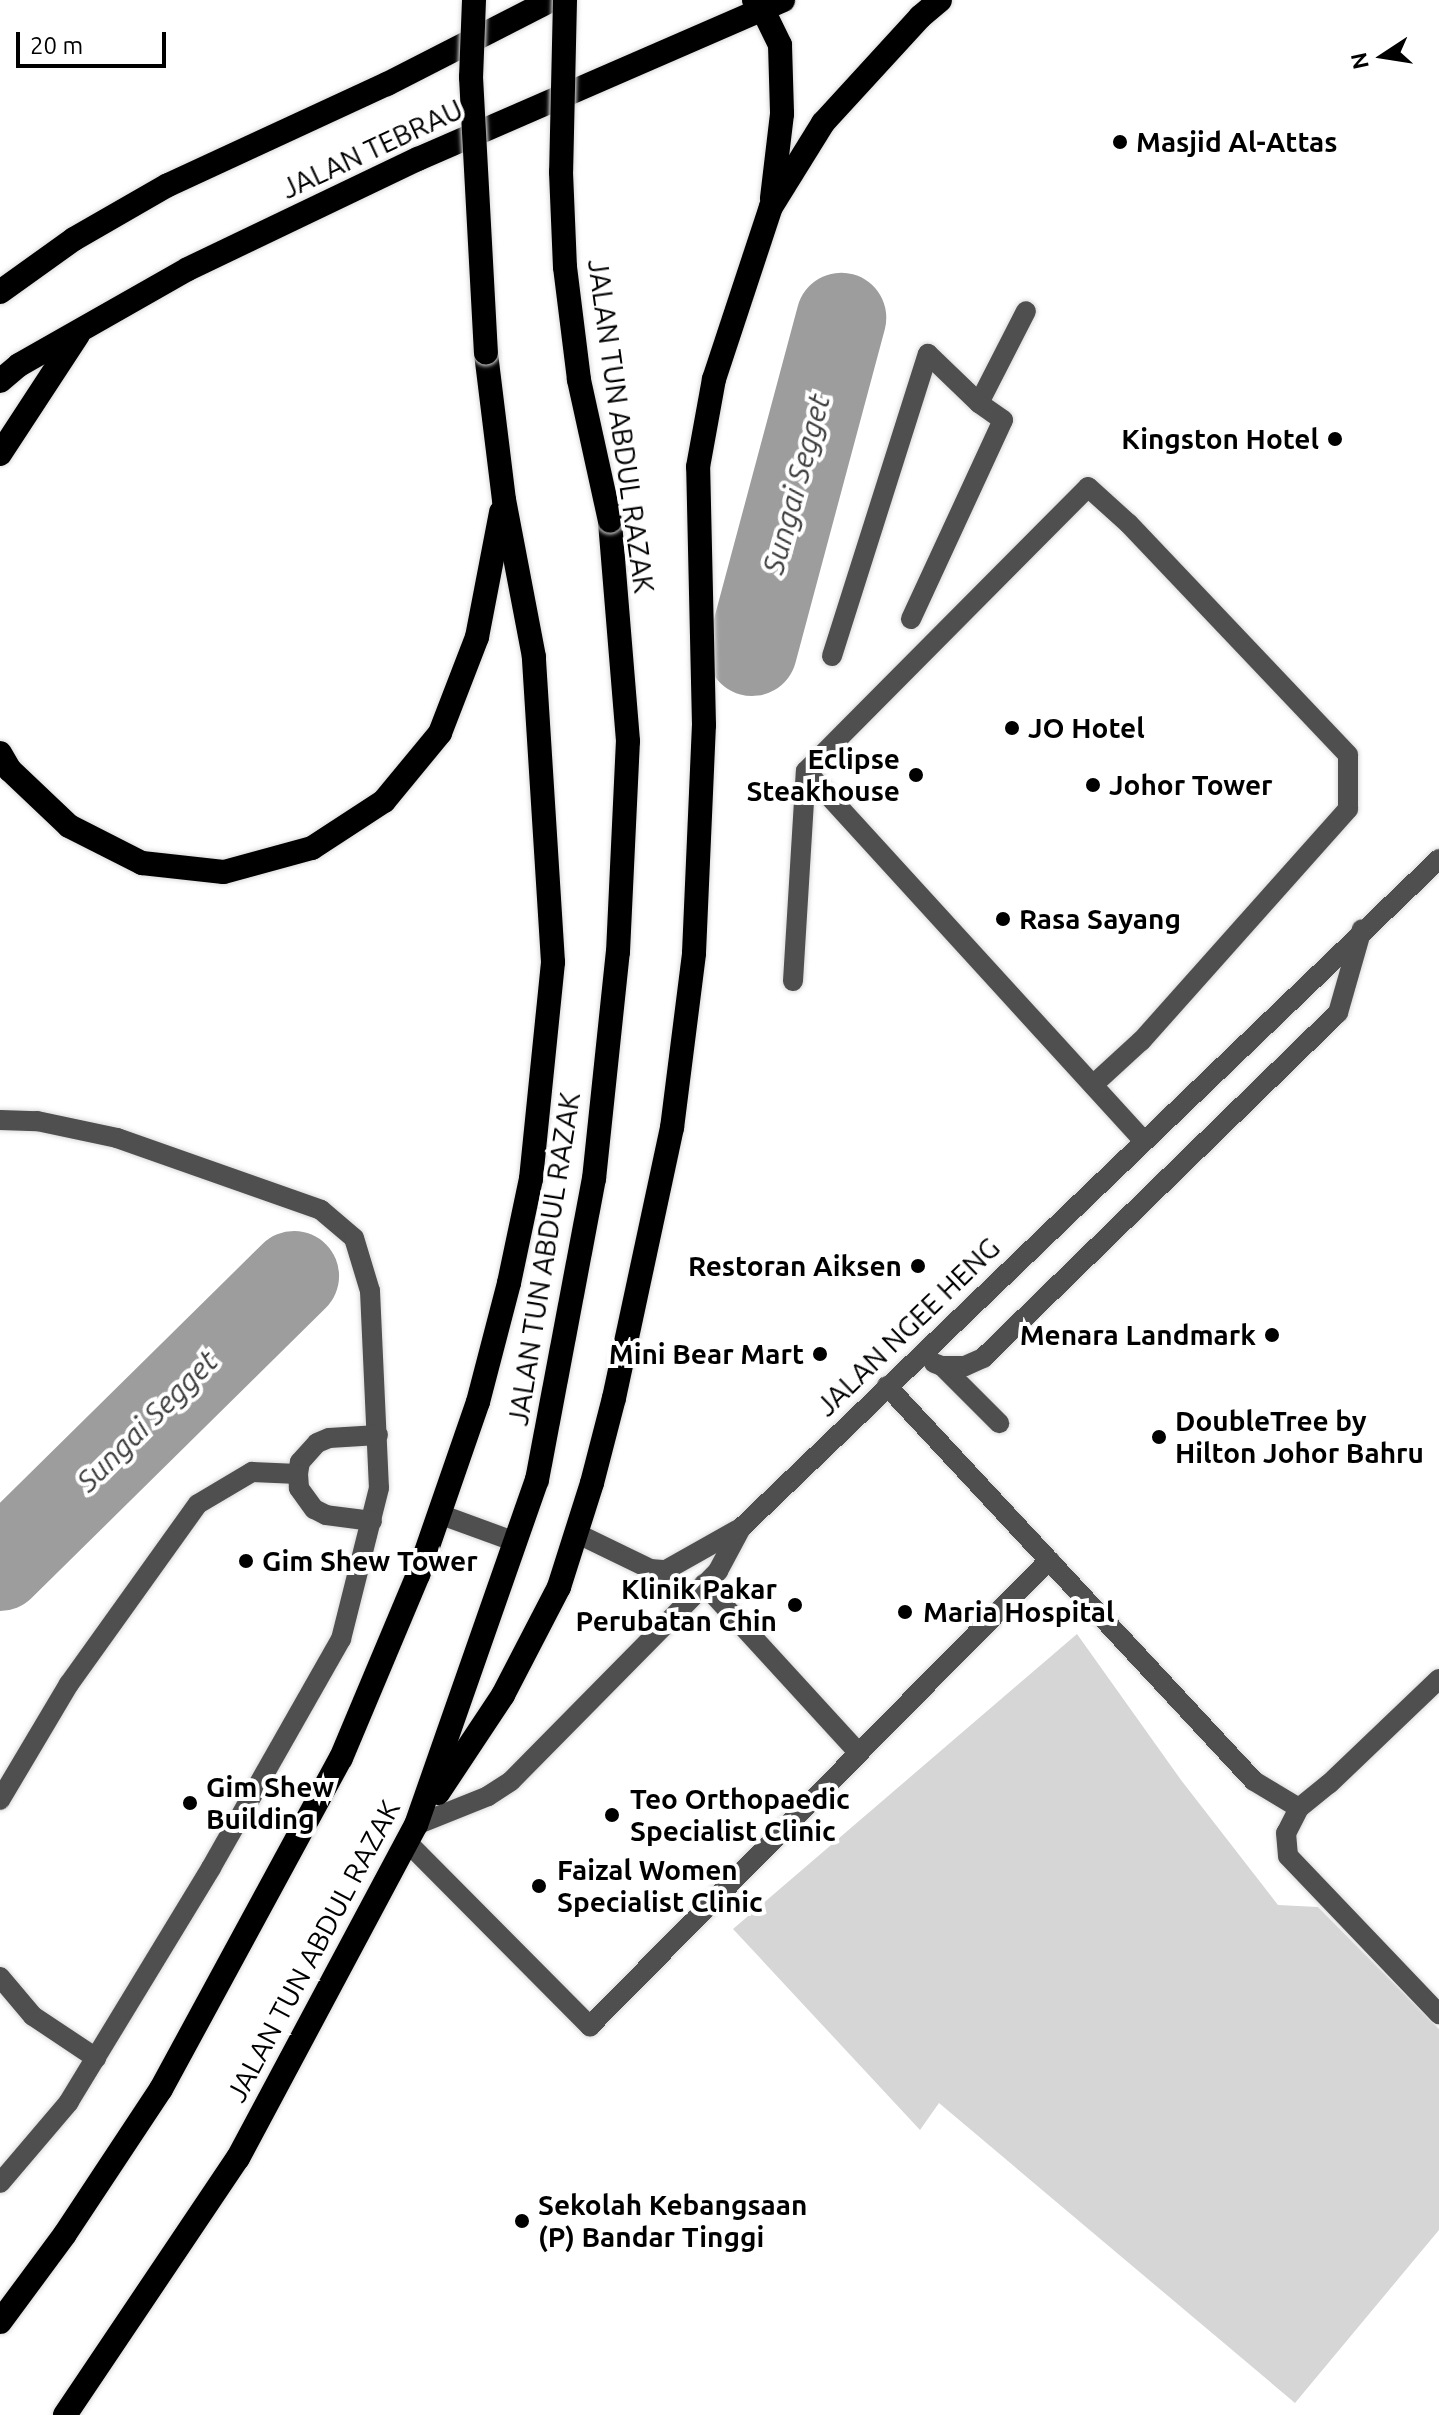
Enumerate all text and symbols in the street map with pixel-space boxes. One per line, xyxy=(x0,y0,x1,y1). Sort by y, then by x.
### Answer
scale bar xyxy=(20,16,170,66)
north arrow xyxy=(1343,16,1423,96)
text: 20 m xyxy=(30,32,83,59)
text: N xyxy=(1345,50,1373,72)
street label: JALAN TEBRAU xyxy=(276,92,468,206)
place label: Masjid Al-Attas xyxy=(1136,125,1337,159)
marker: Masjid Al-Attas xyxy=(1111,133,1129,151)
street label: JALAN TUN ABDUL RAZAK xyxy=(581,257,661,595)
water label: Sungai Segget xyxy=(755,390,837,578)
place label: Kingston Hotel xyxy=(1121,422,1319,456)
marker: Kingston Hotel xyxy=(1326,430,1344,448)
place label: JO Hotel xyxy=(1028,711,1145,745)
marker: JO Hotel xyxy=(1003,719,1021,737)
place label: Eclipse Steakhouse xyxy=(746,742,900,808)
marker: Eclipse Steakhouse xyxy=(907,766,925,784)
place label: Johor Tower xyxy=(1109,768,1273,802)
marker: Johor Tower xyxy=(1084,776,1102,794)
place label: Rasa Sayang xyxy=(1019,902,1181,936)
marker: Rasa Sayang xyxy=(994,910,1012,928)
street label: JALAN TUN ABDUL RAZAK xyxy=(501,1090,587,1428)
street label: JALAN NGEE HENG xyxy=(809,1231,1007,1423)
place label: Restoran Aiksen xyxy=(688,1249,902,1283)
marker: Restoran Aiksen xyxy=(909,1257,927,1275)
place label: Menara Landmark xyxy=(1020,1318,1256,1352)
marker: Menara Landmark xyxy=(1263,1326,1281,1344)
place label: Mini Bear Mart xyxy=(609,1337,804,1371)
water label: Sungai Segget xyxy=(69,1343,225,1499)
marker: Mini Bear Mart xyxy=(811,1345,829,1363)
place label: DoubleTree by Hilton Johor Bahru xyxy=(1175,1404,1424,1470)
marker: DoubleTree by Hilton Johor Bahru xyxy=(1150,1428,1168,1446)
place label: Gim Shew Tower xyxy=(262,1544,478,1578)
marker: Gim Shew Tower xyxy=(237,1552,255,1570)
place label: Klinik Pakar Perubatan Chin xyxy=(575,1572,777,1638)
marker: Klinik Pakar Perubatan Chin xyxy=(784,1594,806,1616)
place label: Maria Hospital xyxy=(923,1595,1115,1629)
marker: Maria Hospital xyxy=(894,1601,916,1623)
place label: Gim Shew Building xyxy=(206,1770,334,1836)
place label: Teo Orthopaedic Specialist Clinic xyxy=(630,1782,850,1848)
marker: Gim Shew Building xyxy=(181,1794,199,1812)
street label: JALAN TUN ABDUL RAZAK xyxy=(219,1794,407,2108)
marker: Teo Orthopaedic Specialist Clinic xyxy=(601,1804,623,1826)
place label: Faizal Women Specialist Clinic xyxy=(557,1853,763,1919)
marker: Faizal Women Specialist Clinic xyxy=(528,1875,550,1897)
place label: Sekolah Kebangsaan (P) Bandar Tinggi xyxy=(538,2188,807,2254)
marker: Sekolah Kebangsaan (P) Bandar Tinggi xyxy=(513,2212,531,2230)

